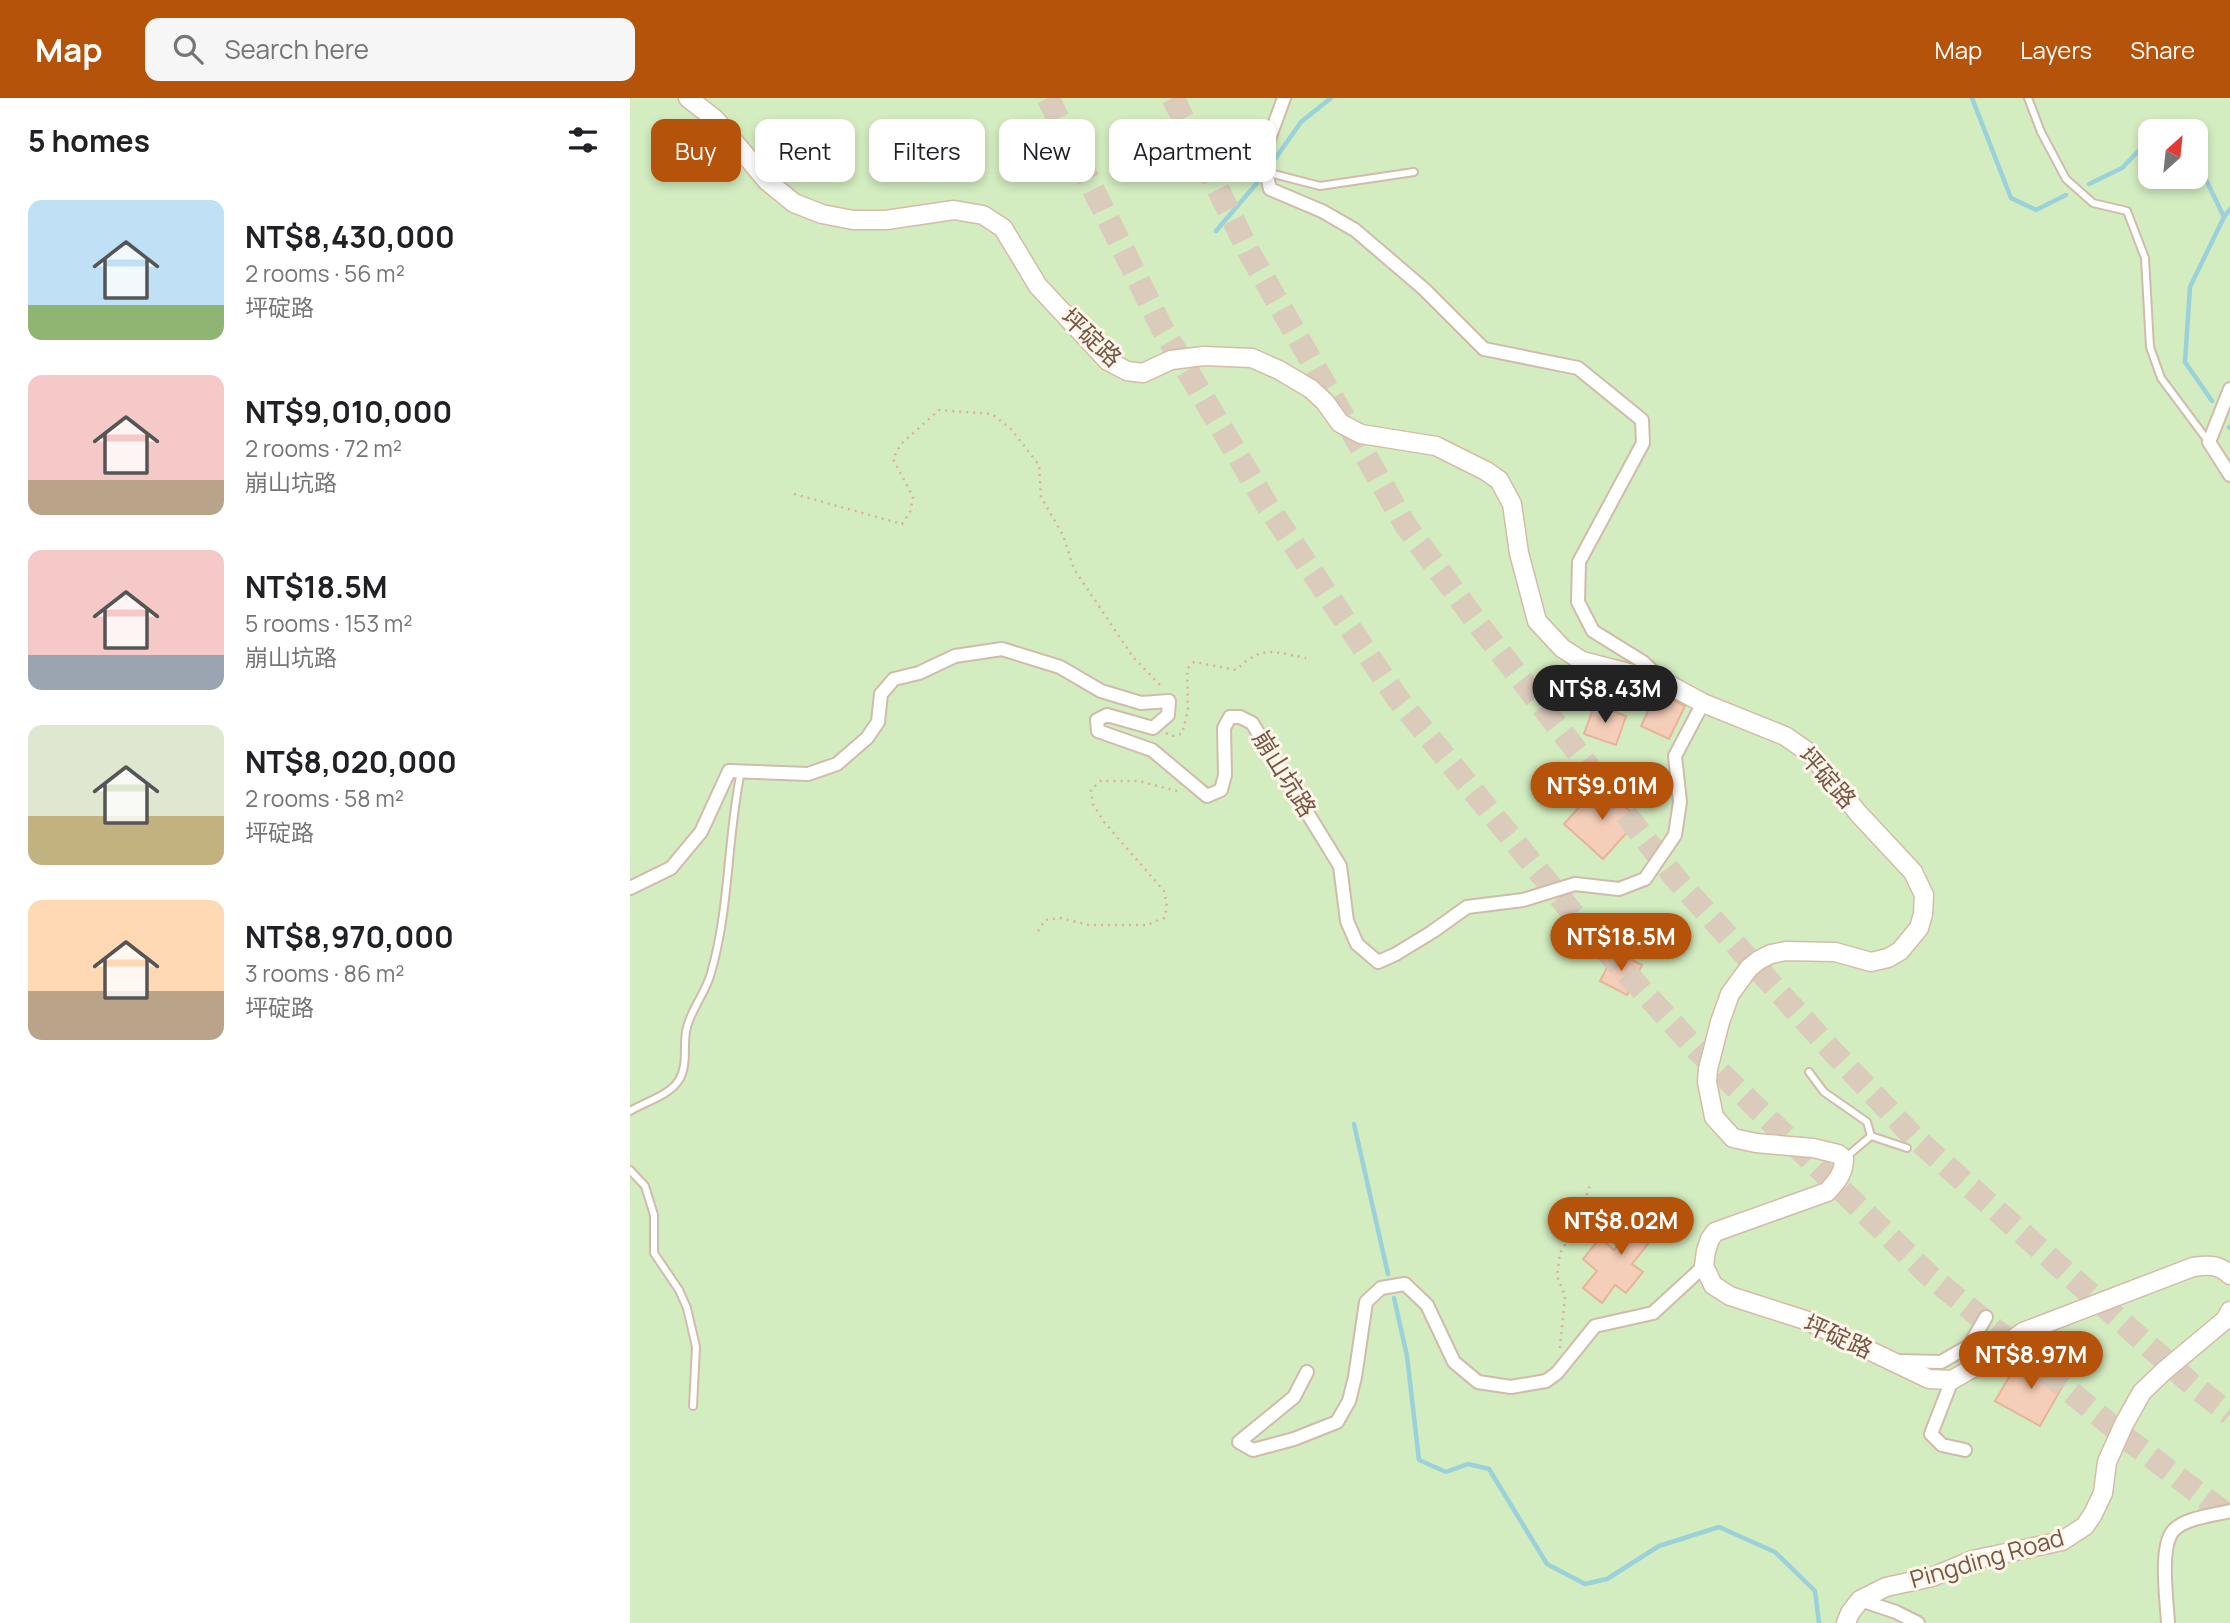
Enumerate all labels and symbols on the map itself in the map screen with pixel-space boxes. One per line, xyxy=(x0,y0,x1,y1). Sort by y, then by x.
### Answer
north arrow xyxy=(2138,119,2208,189)
street label: 坪碇路 xyxy=(1054,300,1130,374)
pin: NT$8.43M xyxy=(1533,666,1677,725)
street label: 崩山坑路 xyxy=(1246,724,1325,823)
street label: 坪碇路 xyxy=(1792,739,1864,815)
pin: NT$9.01M xyxy=(1530,762,1674,822)
pin: NT$18.5M xyxy=(1549,914,1693,973)
pin: NT$8.02M xyxy=(1549,1198,1693,1257)
street label: 坪碇路 xyxy=(1799,1306,1878,1365)
pin: NT$8.97M xyxy=(1959,1332,2103,1391)
street label: Pingding Road xyxy=(1906,1520,2067,1595)

